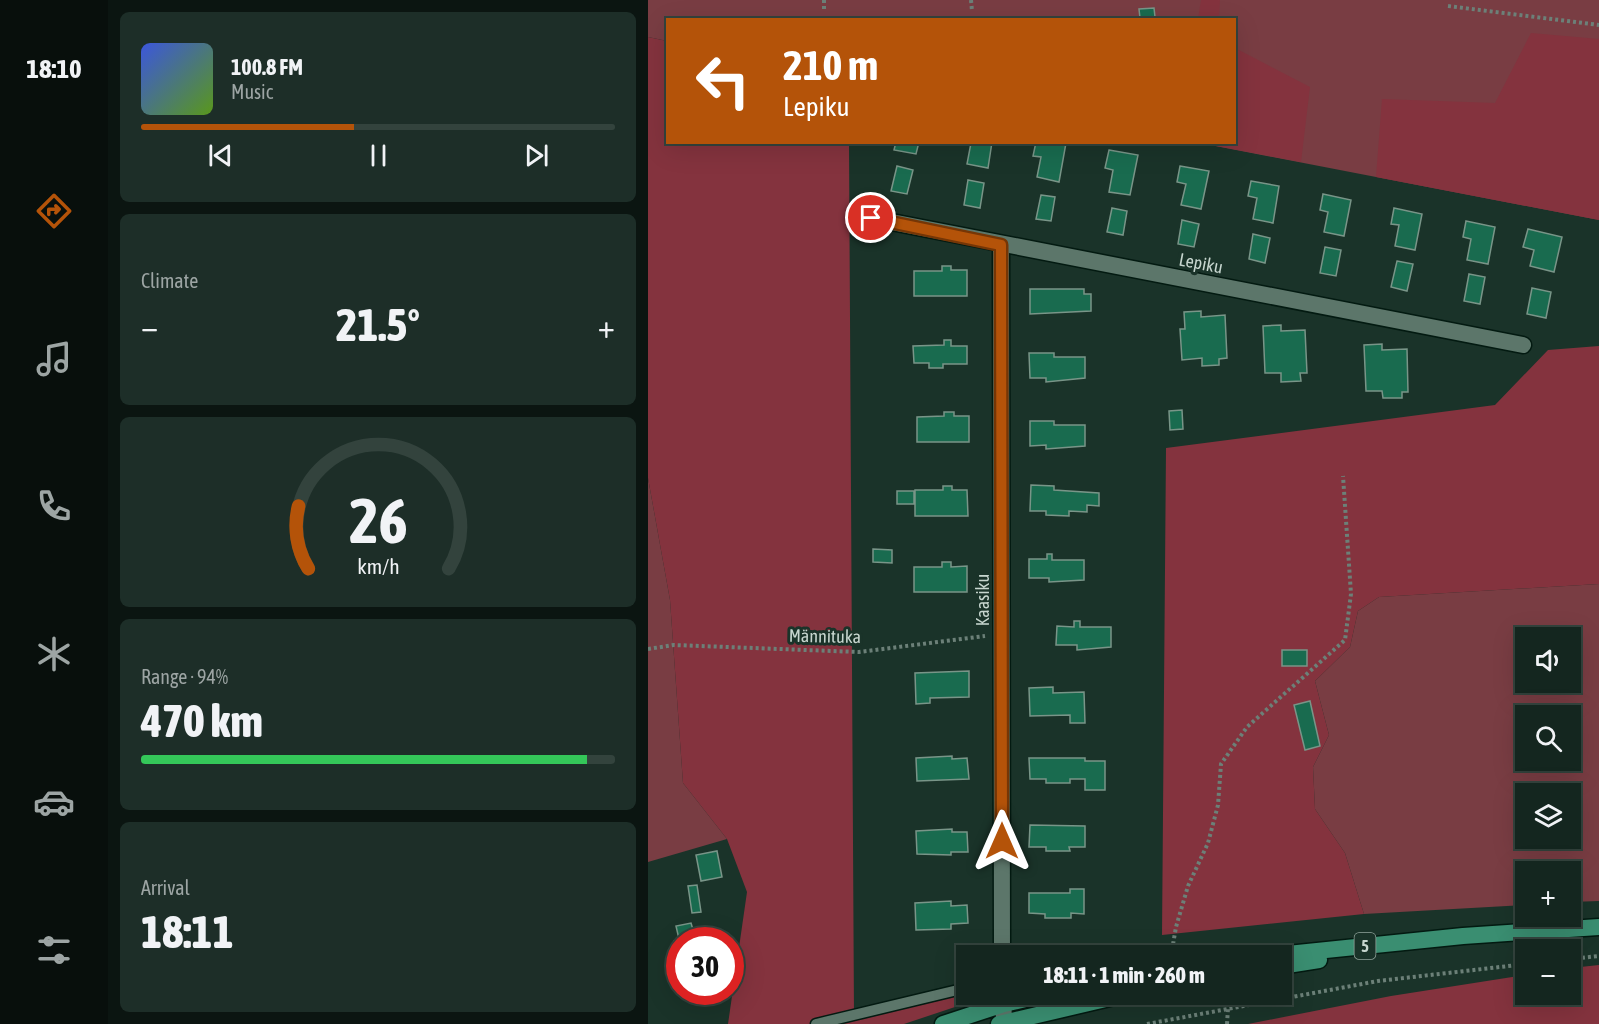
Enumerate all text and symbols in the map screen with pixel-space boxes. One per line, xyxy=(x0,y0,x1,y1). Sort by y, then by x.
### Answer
text: 210 m xyxy=(783,41,878,89)
icon: left xyxy=(684,42,762,120)
text: 18:10 xyxy=(26,53,82,84)
text: 100.8 FM xyxy=(231,54,303,80)
text: Music xyxy=(231,80,273,103)
text: Lepiku xyxy=(783,91,850,122)
icon: previous xyxy=(204,139,237,172)
icon: pause xyxy=(362,139,395,172)
icon: next xyxy=(520,139,553,172)
icon: directions xyxy=(33,190,75,232)
pin xyxy=(845,192,896,243)
icon: arrive xyxy=(854,201,887,234)
street label: Lepiku xyxy=(1177,248,1225,278)
text: Climate xyxy=(141,269,198,292)
text: 21.5° xyxy=(336,299,420,351)
text: − xyxy=(141,307,158,345)
text: + xyxy=(598,307,615,345)
icon: music xyxy=(33,338,75,380)
icon: phone xyxy=(33,485,75,527)
text: 26 xyxy=(349,485,407,556)
text: km/h xyxy=(357,554,399,579)
street label: Kaasiku xyxy=(972,574,993,626)
street label: Männituka xyxy=(789,625,861,647)
map controls xyxy=(1515,627,1581,1005)
button: sound xyxy=(1515,627,1581,693)
icon: climate xyxy=(33,633,75,675)
text: Range · 94% xyxy=(141,665,228,688)
text: 470 km xyxy=(141,695,263,747)
button: search xyxy=(1515,705,1581,771)
icon: car xyxy=(33,781,75,823)
button: layers xyxy=(1515,783,1581,849)
position arrow xyxy=(970,809,1034,873)
button: + xyxy=(1515,861,1581,927)
text: Arrival xyxy=(141,876,190,899)
text: 18:11 xyxy=(141,906,234,958)
speed limit sign: 30 xyxy=(666,927,744,1005)
icon: filters xyxy=(33,929,75,971)
road number: 5 xyxy=(1354,933,1376,959)
button: − xyxy=(1515,939,1581,1005)
text: 18:11 · 1 min · 260 m xyxy=(1043,962,1205,988)

